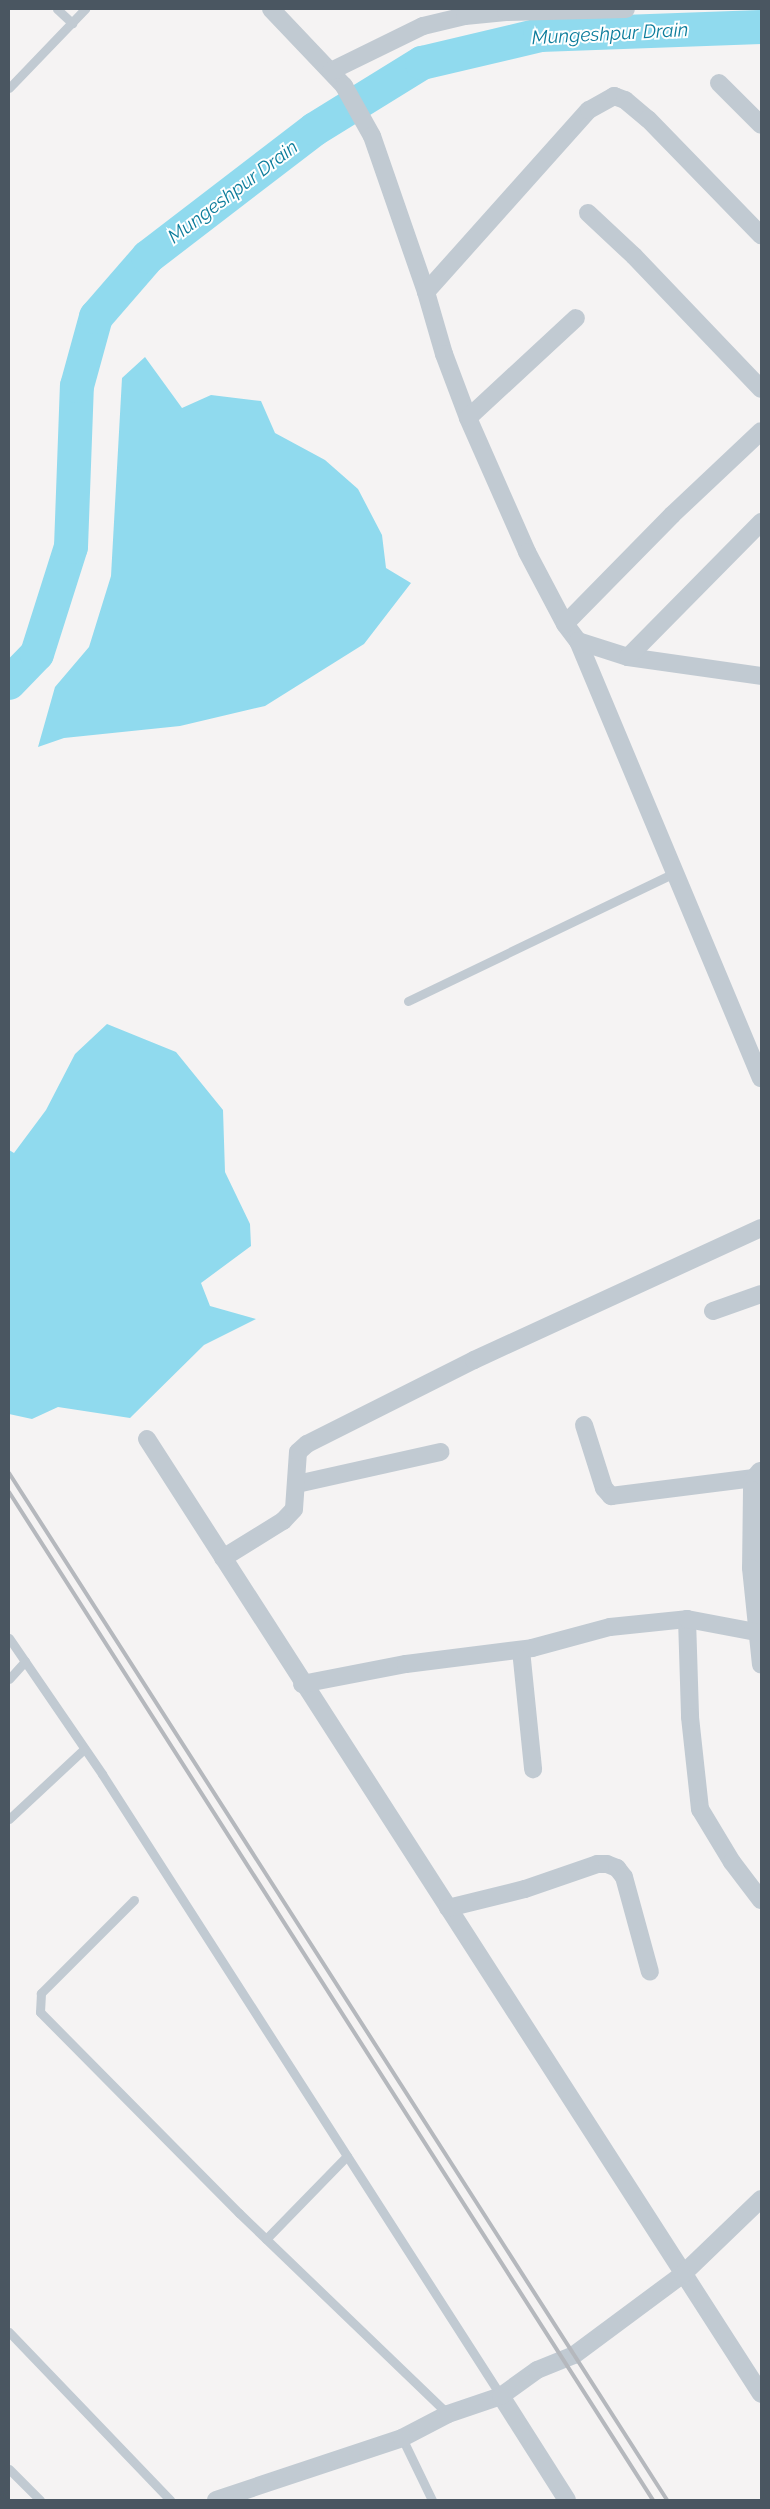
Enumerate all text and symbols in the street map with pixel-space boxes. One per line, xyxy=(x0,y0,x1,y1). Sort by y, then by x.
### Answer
water label: Mungeshpur Drain xyxy=(531,19,689,49)
water label: Mungeshpur Drain xyxy=(163,136,303,248)

